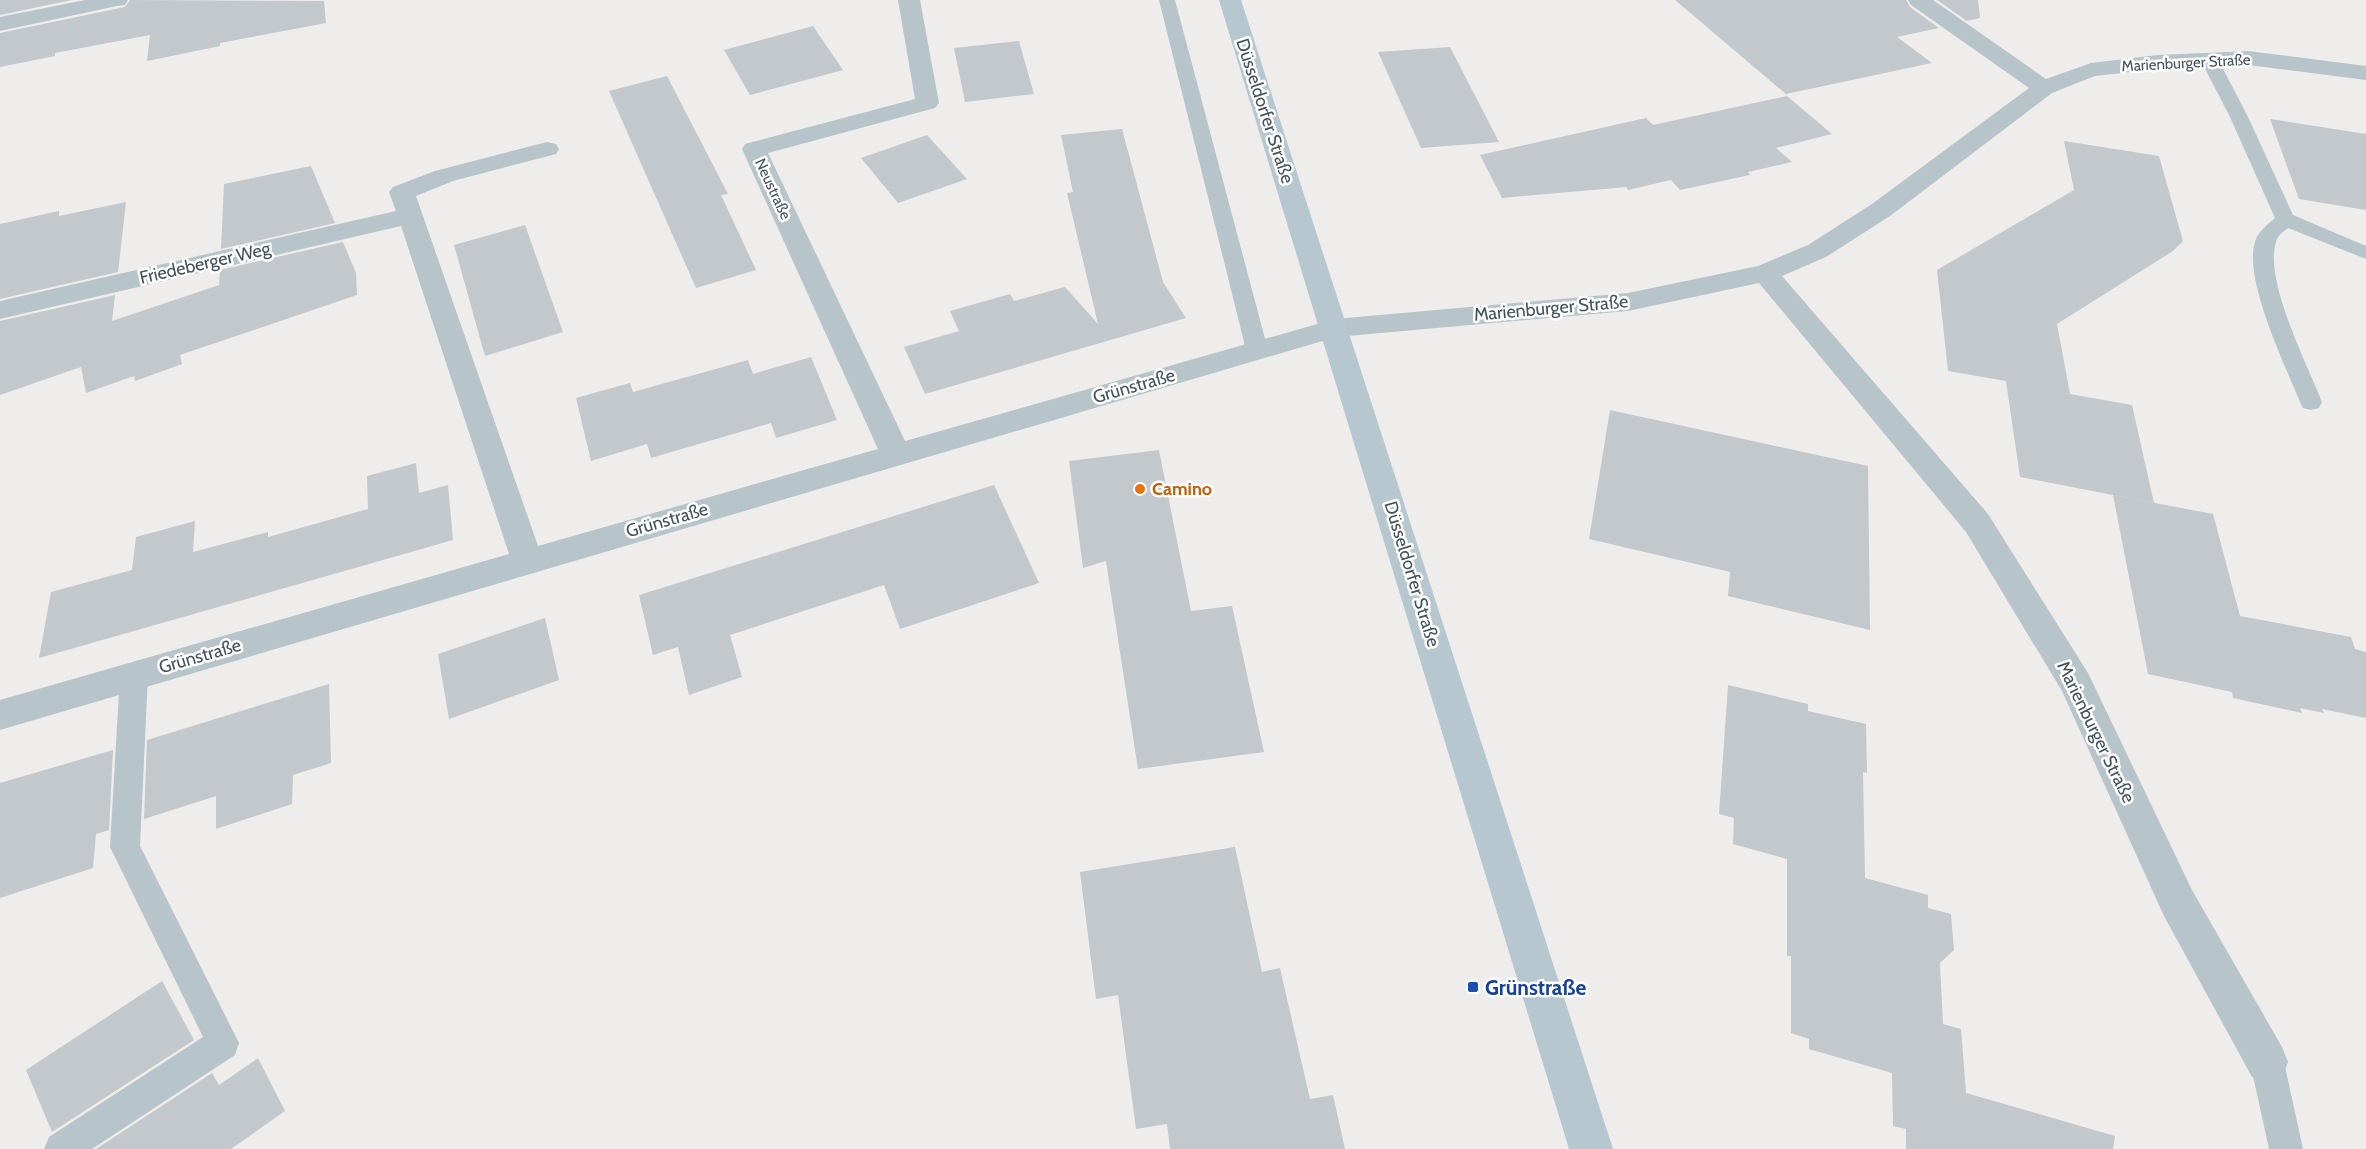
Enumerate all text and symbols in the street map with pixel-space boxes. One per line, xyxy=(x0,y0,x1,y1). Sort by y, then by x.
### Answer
street label: Düsseldorfer Straße xyxy=(1231,36,1299,186)
street label: Marienburger Straße xyxy=(2121,51,2251,75)
street label: Neustraße xyxy=(751,156,795,223)
street label: Friedeberger Weg xyxy=(137,237,274,289)
street label: Marienburger Straße xyxy=(1473,290,1629,326)
street label: Grünstraße xyxy=(1090,364,1178,408)
place label: Camino xyxy=(1152,478,1212,500)
marker: Camino xyxy=(1133,482,1147,496)
street label: Grünstraße xyxy=(623,498,711,542)
street label: Düsseldorfer Straße xyxy=(1379,499,1445,649)
street label: Grünstraße xyxy=(156,634,244,678)
street label: Marienburger Straße xyxy=(2052,658,2140,806)
place label: Grünstraße xyxy=(1485,975,1586,1000)
marker: Grünstraße xyxy=(1466,980,1480,994)

